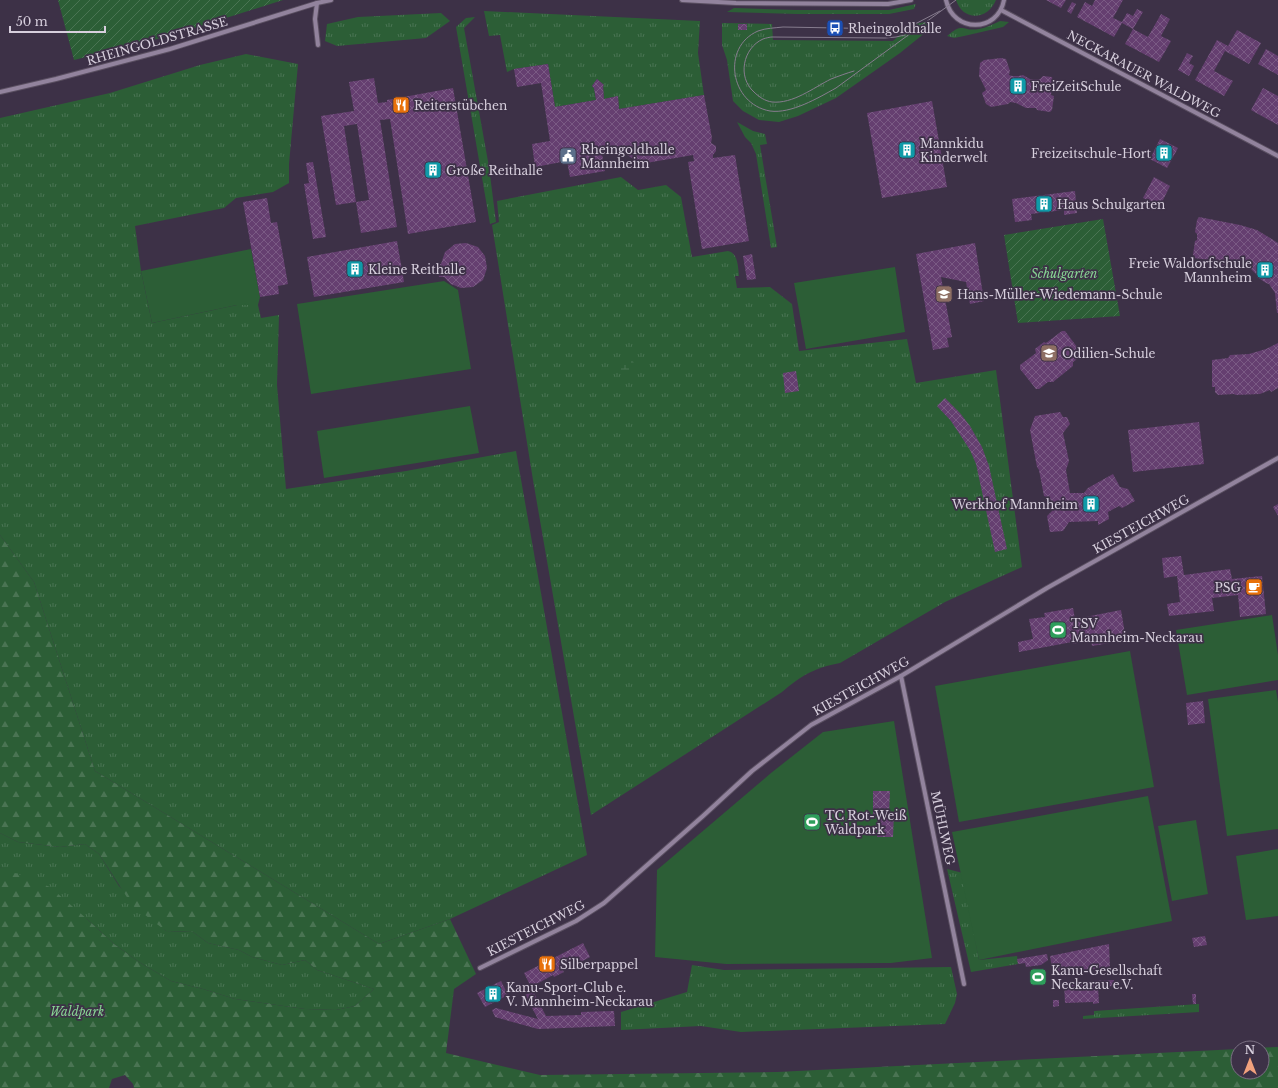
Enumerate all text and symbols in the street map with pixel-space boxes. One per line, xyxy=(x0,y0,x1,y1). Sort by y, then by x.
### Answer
scale bar xyxy=(10,8,105,34)
text: 50 m xyxy=(16,14,48,29)
street label: RHEINGOLDSTRASSE xyxy=(85,14,230,68)
bus stop icon: Rheingoldhalle xyxy=(825,18,845,38)
place label: Rheingoldhalle xyxy=(848,21,942,36)
street label: NECKARAUER WALDWEG xyxy=(1065,27,1224,121)
building icon: FreiZeitSchule xyxy=(1008,76,1028,96)
place label: FreiZeitSchule xyxy=(1031,79,1122,94)
restaurant icon: Reiterstübchen xyxy=(391,95,411,115)
place label: Reiterstübchen xyxy=(414,98,507,113)
place label: Mannkidu Kinderwelt xyxy=(920,136,988,165)
building icon: Mannkidu Kinderwelt xyxy=(897,140,917,160)
place label: Rheingoldhalle Mannheim xyxy=(581,142,675,171)
building icon: Freizeitschule-Hort xyxy=(1154,143,1174,163)
public building icon: Rheingoldhalle Mannheim xyxy=(558,146,578,166)
place label: Freizeitschule-Hort xyxy=(1031,146,1151,161)
building icon: Große Reithalle xyxy=(423,160,443,180)
place label: Große Reithalle xyxy=(446,163,543,178)
building icon: Haus Schulgarten xyxy=(1034,194,1054,214)
place label: Haus Schulgarten xyxy=(1057,197,1165,212)
place label: Freie Waldorfschule Mannheim xyxy=(1128,256,1252,285)
building icon: Kleine Reithalle xyxy=(345,259,365,279)
building icon: Freie Waldorfschule Mannheim xyxy=(1255,260,1275,280)
place label: Kleine Reithalle xyxy=(368,262,465,277)
park label: Schulgarten xyxy=(1031,266,1098,281)
school or university icon: Hans-Müller-Wiedemann-Schule xyxy=(934,284,954,304)
place label: Hans-Müller-Wiedemann-Schule xyxy=(957,287,1163,302)
school or university icon: Odilien-Schule xyxy=(1039,343,1059,363)
place label: Odilien-Schule xyxy=(1062,346,1156,361)
street label: KIESTEICHWEG xyxy=(1090,491,1192,557)
building icon: Werkhof Mannheim xyxy=(1081,494,1101,514)
place label: Werkhof Mannheim xyxy=(951,497,1078,512)
cafe icon: PSG xyxy=(1244,577,1264,597)
place label: PSG xyxy=(1215,580,1242,595)
place label: TSV Mannheim-Neckarau xyxy=(1071,616,1203,645)
sports icon: TSV Mannheim-Neckarau xyxy=(1048,620,1068,640)
street label: KIESTEICHWEG xyxy=(810,653,912,719)
street label: MÜHLWEG xyxy=(928,789,960,867)
place label: TC Rot-Weiß Waldpark xyxy=(824,808,907,837)
sports icon: TC Rot-Weiß Waldpark xyxy=(802,812,822,832)
street label: KIESTEICHWEG xyxy=(485,897,588,959)
restaurant icon: Silberpappel xyxy=(537,954,557,974)
place label: Silberpappel xyxy=(560,957,638,972)
place label: Kanu-Gesellschaft Neckarau e.V. xyxy=(1051,963,1163,992)
sports icon: Kanu-Gesellschaft Neckarau e.V. xyxy=(1028,967,1048,987)
place label: Kanu-Sport-Club e. V. Mannheim-Neckarau xyxy=(505,980,653,1009)
building icon: Kanu-Sport-Club e. V. Mannheim-Neckarau xyxy=(483,984,503,1004)
park label: Waldpark xyxy=(50,1004,104,1019)
north arrow xyxy=(1230,1040,1270,1080)
text: N xyxy=(1245,1043,1256,1057)

